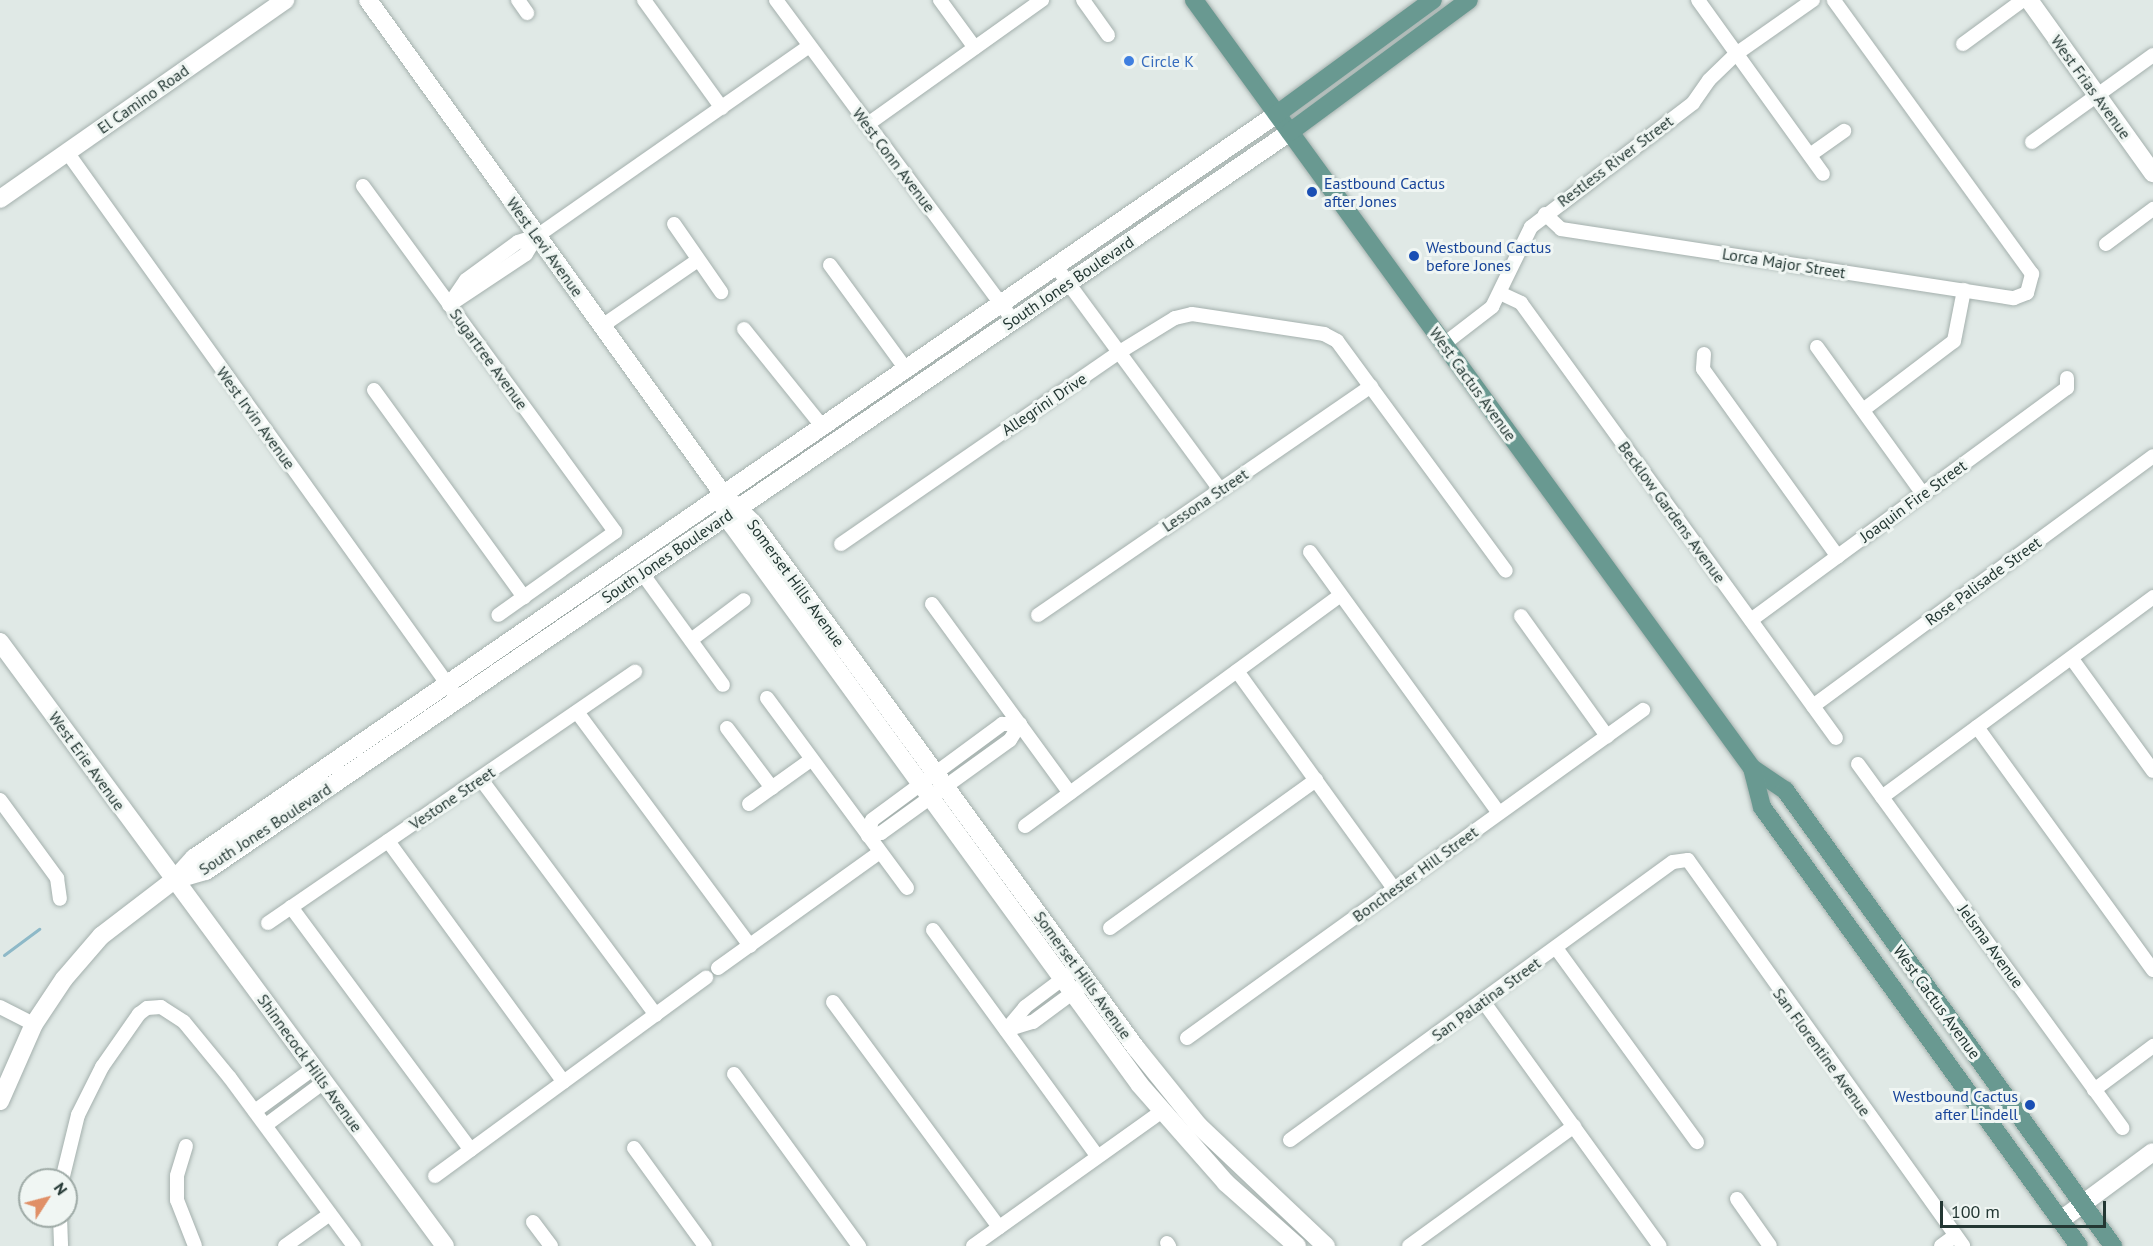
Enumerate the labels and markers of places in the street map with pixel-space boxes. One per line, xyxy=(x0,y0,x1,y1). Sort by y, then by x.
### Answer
place label: Circle K xyxy=(1141,51,1194,71)
marker: Circle K xyxy=(1122,54,1136,68)
place label: Eastbound Cactus after Jones xyxy=(1324,173,1445,211)
marker: Eastbound Cactus after Jones xyxy=(1305,185,1319,199)
place label: Westbound Cactus before Jones xyxy=(1426,237,1551,275)
marker: Westbound Cactus before Jones xyxy=(1407,249,1421,263)
place label: Westbound Cactus after Lindell xyxy=(1893,1086,2018,1124)
marker: Westbound Cactus after Lindell xyxy=(2023,1098,2037,1112)

